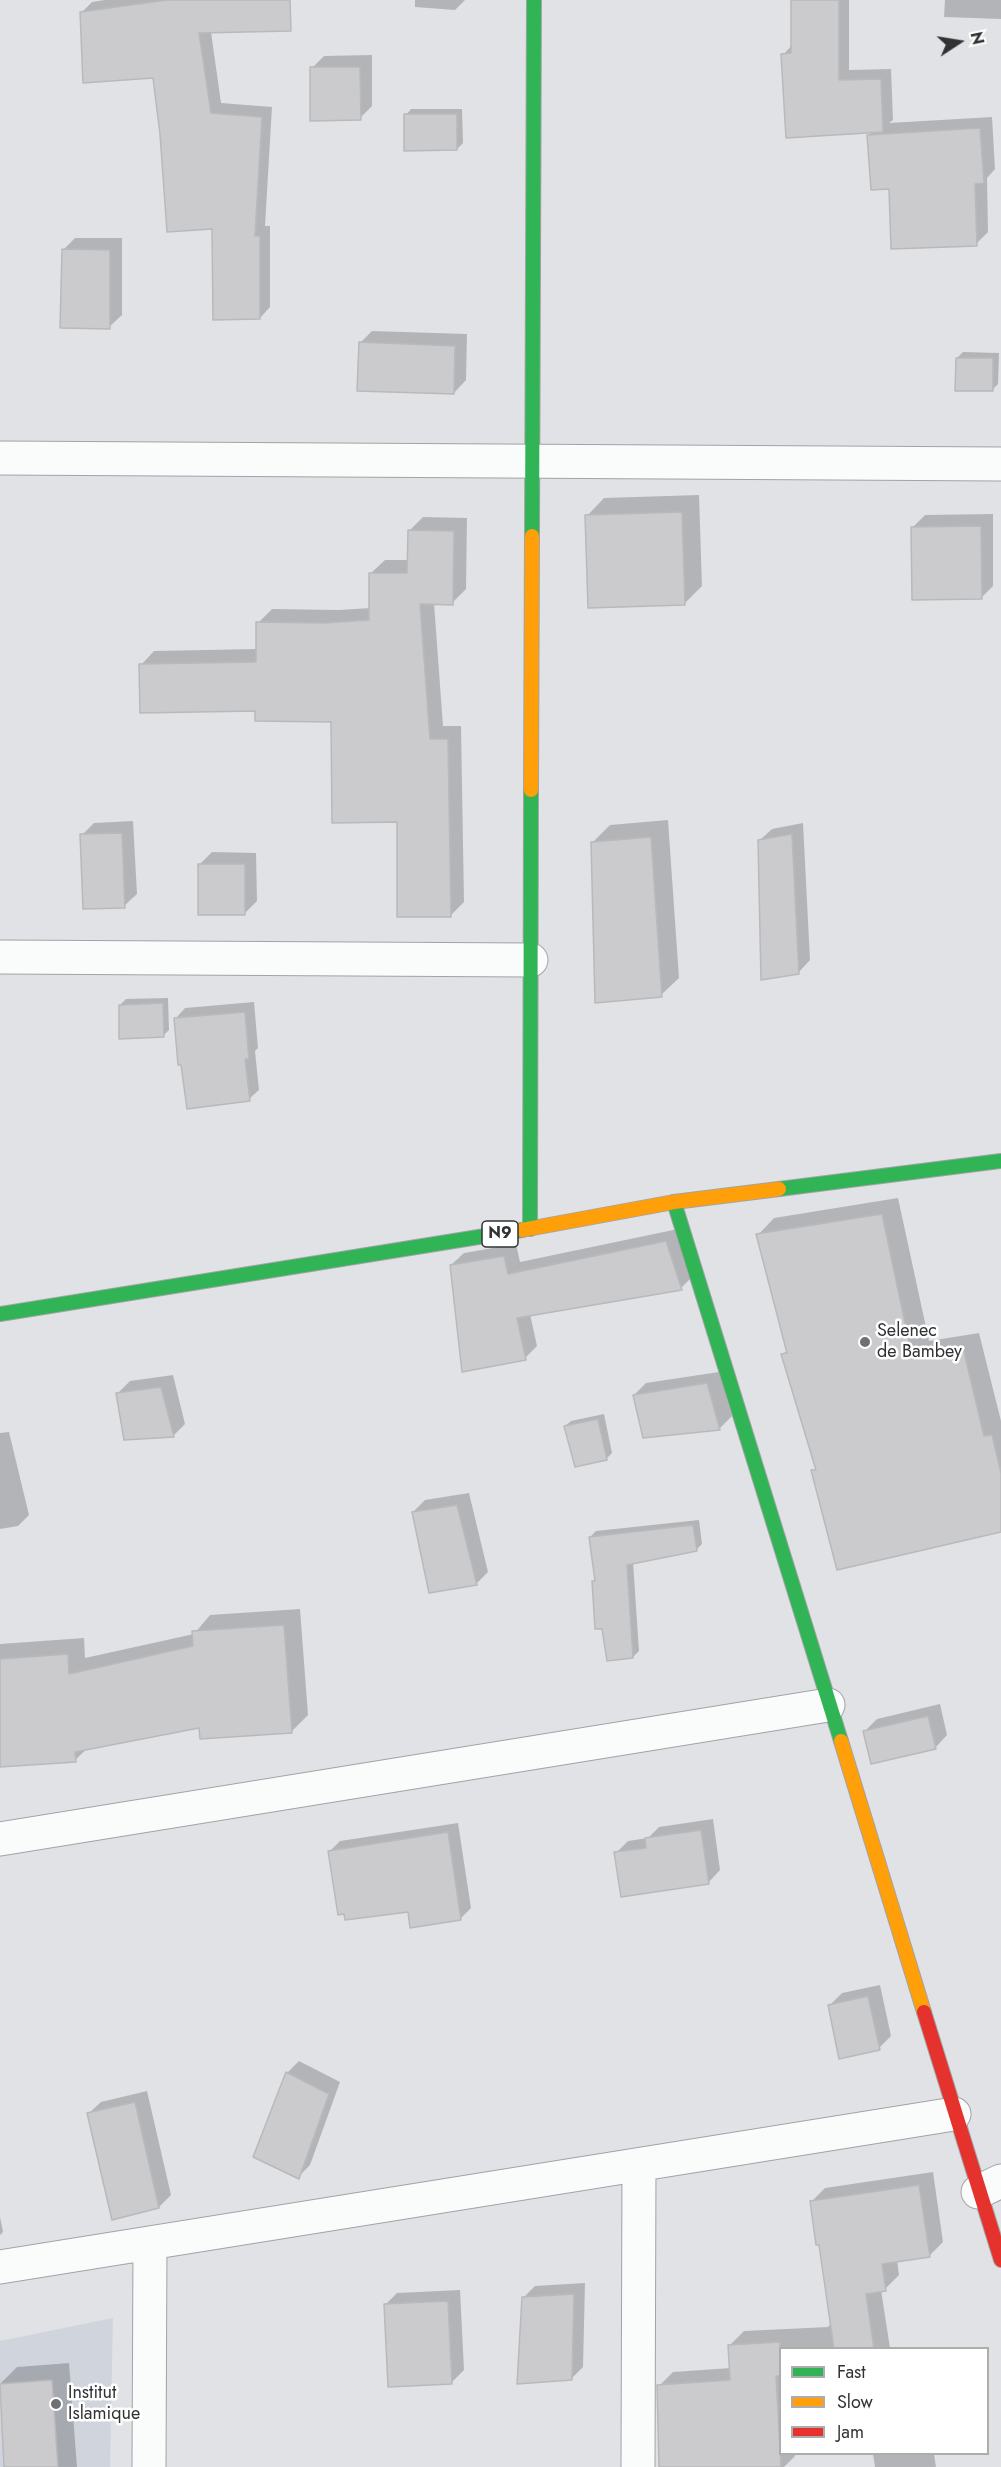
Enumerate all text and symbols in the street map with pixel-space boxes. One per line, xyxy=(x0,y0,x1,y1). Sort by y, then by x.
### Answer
north arrow xyxy=(929,12,989,72)
text: N xyxy=(965,30,990,47)
road number: N9 xyxy=(482,1221,518,1247)
place label: Selenec de Bambey xyxy=(877,1321,962,1364)
marker: Selenec de Bambey xyxy=(858,1335,872,1349)
legend xyxy=(779,2347,989,2455)
text: Fast xyxy=(837,2359,866,2385)
place label: Institut Islamique xyxy=(68,2383,140,2426)
text: Slow xyxy=(837,2389,873,2415)
marker: Institut Islamique xyxy=(49,2397,63,2411)
text: Jam xyxy=(837,2419,864,2445)

